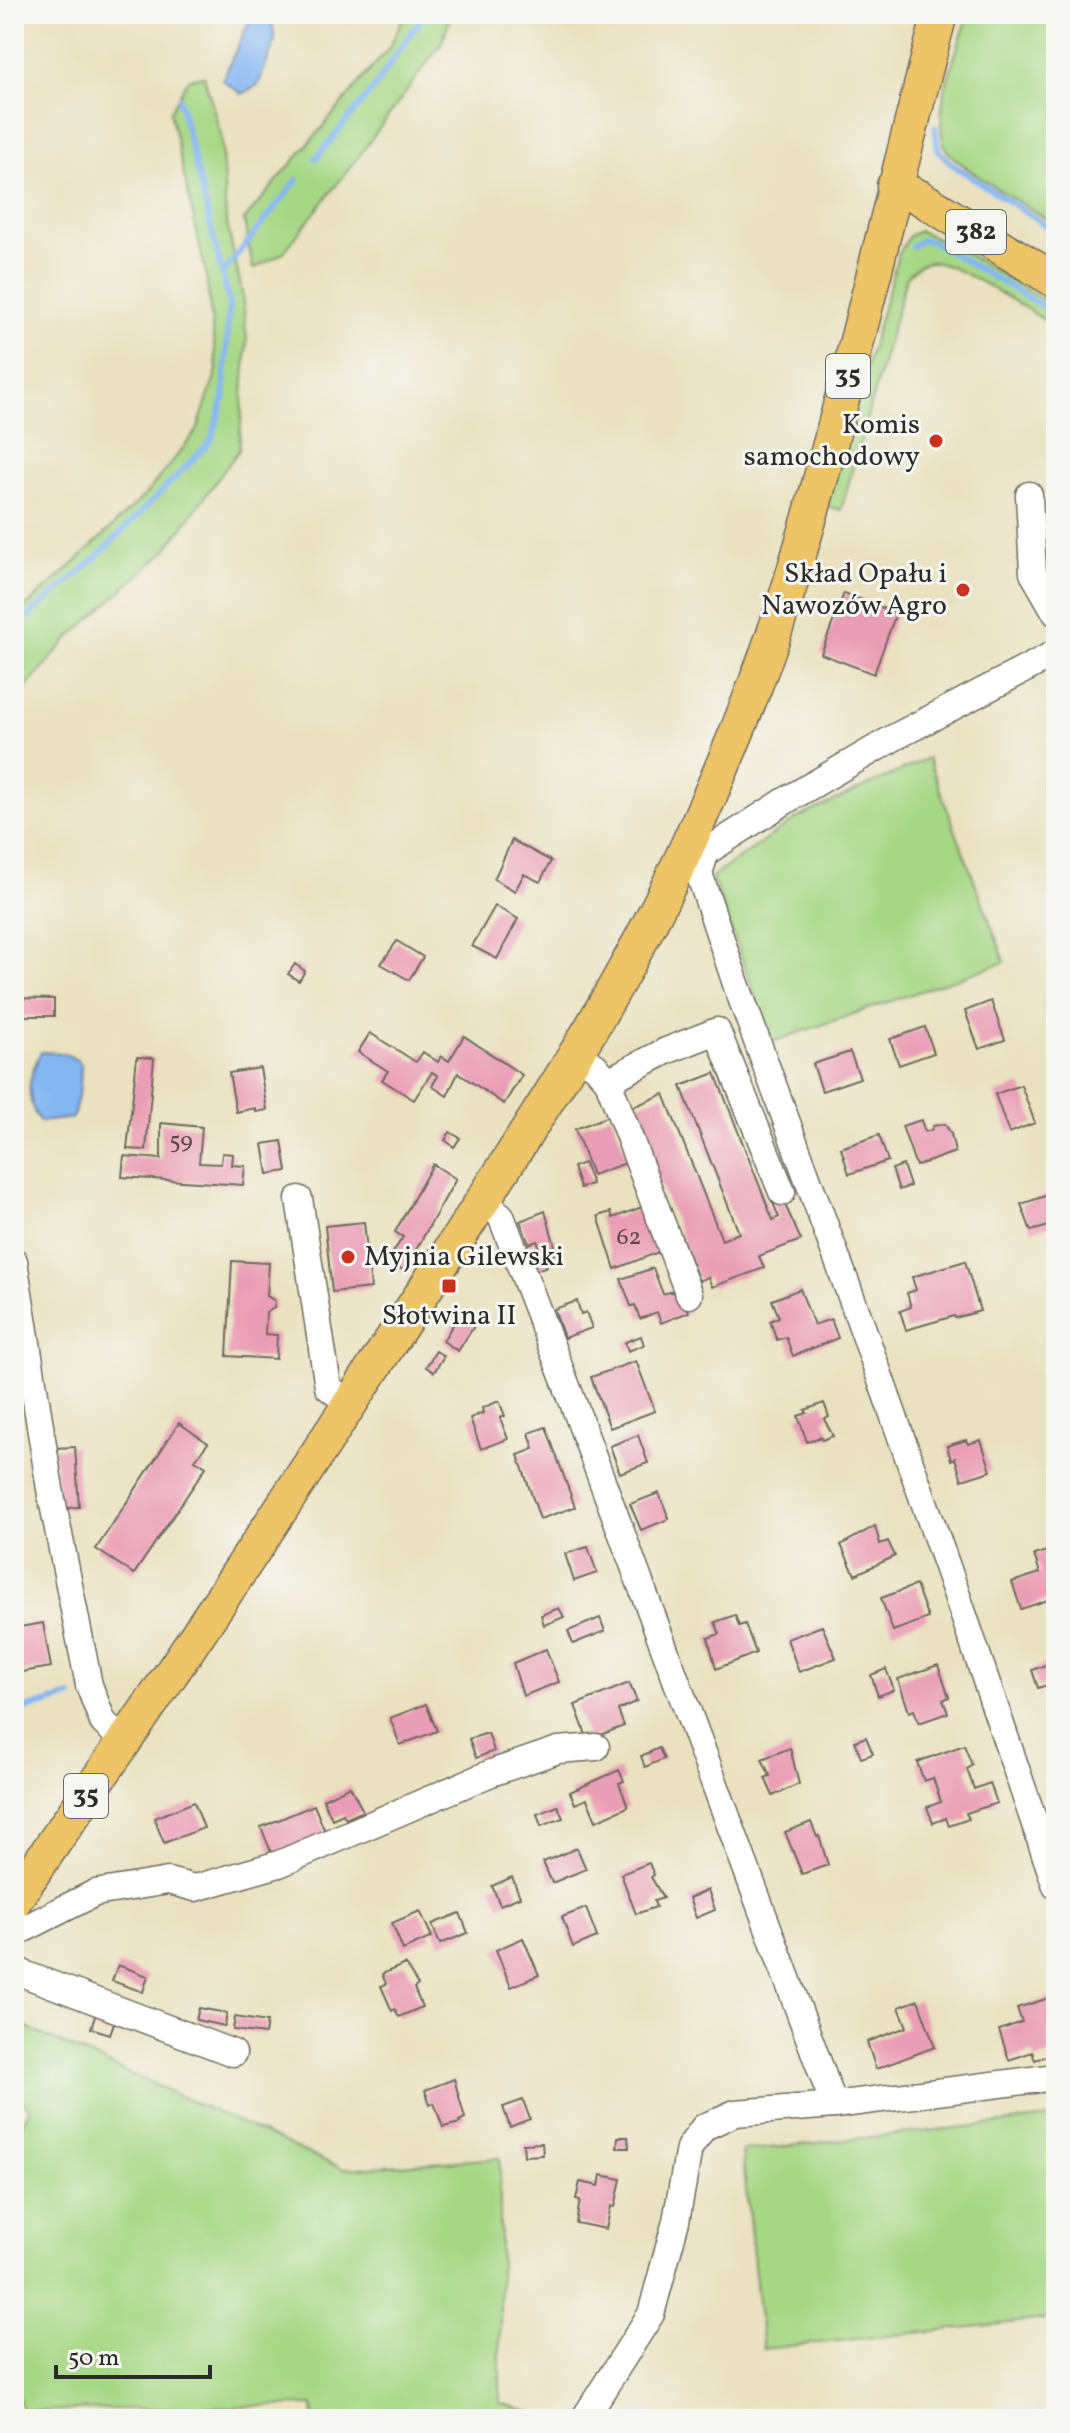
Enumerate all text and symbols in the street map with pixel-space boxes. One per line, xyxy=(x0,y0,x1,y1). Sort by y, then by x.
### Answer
road number: 382 xyxy=(946,210,1006,254)
road number: 35 xyxy=(826,354,870,398)
place label: Komis samochodowy xyxy=(744,406,920,477)
marker: Komis samochodowy xyxy=(927,432,945,450)
place label: Skład Opału i Nawozów Agro xyxy=(761,555,947,626)
marker: Skład Opału i Nawozów Agro xyxy=(954,581,972,599)
house number: 59 xyxy=(169,1125,193,1159)
house number: 62 xyxy=(616,1221,642,1255)
place label: Myjnia Gilewski xyxy=(364,1238,564,1277)
marker: Myjnia Gilewski xyxy=(339,1248,357,1266)
marker: Słotwina II xyxy=(440,1277,458,1295)
place label: Słotwina II xyxy=(382,1297,516,1336)
road number: 35 xyxy=(64,1774,108,1818)
scale bar xyxy=(56,2329,210,2379)
text: 50 m xyxy=(68,2342,120,2376)

